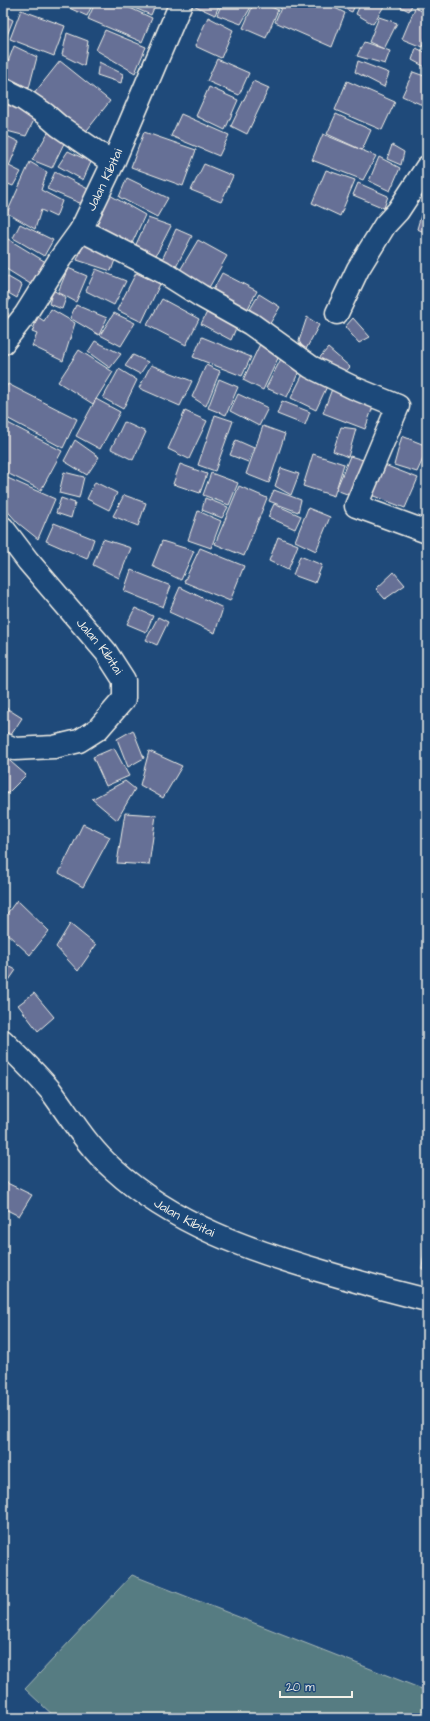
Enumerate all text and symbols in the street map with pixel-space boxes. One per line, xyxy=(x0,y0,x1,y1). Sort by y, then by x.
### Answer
street label: Jalan Kibitai xyxy=(82,146,127,214)
street label: Jalan Kibitai xyxy=(72,614,127,678)
street label: Jalan Kibitai xyxy=(150,1194,218,1242)
scale bar xyxy=(280,1673,352,1699)
text: 20 m xyxy=(286,1679,315,1696)

